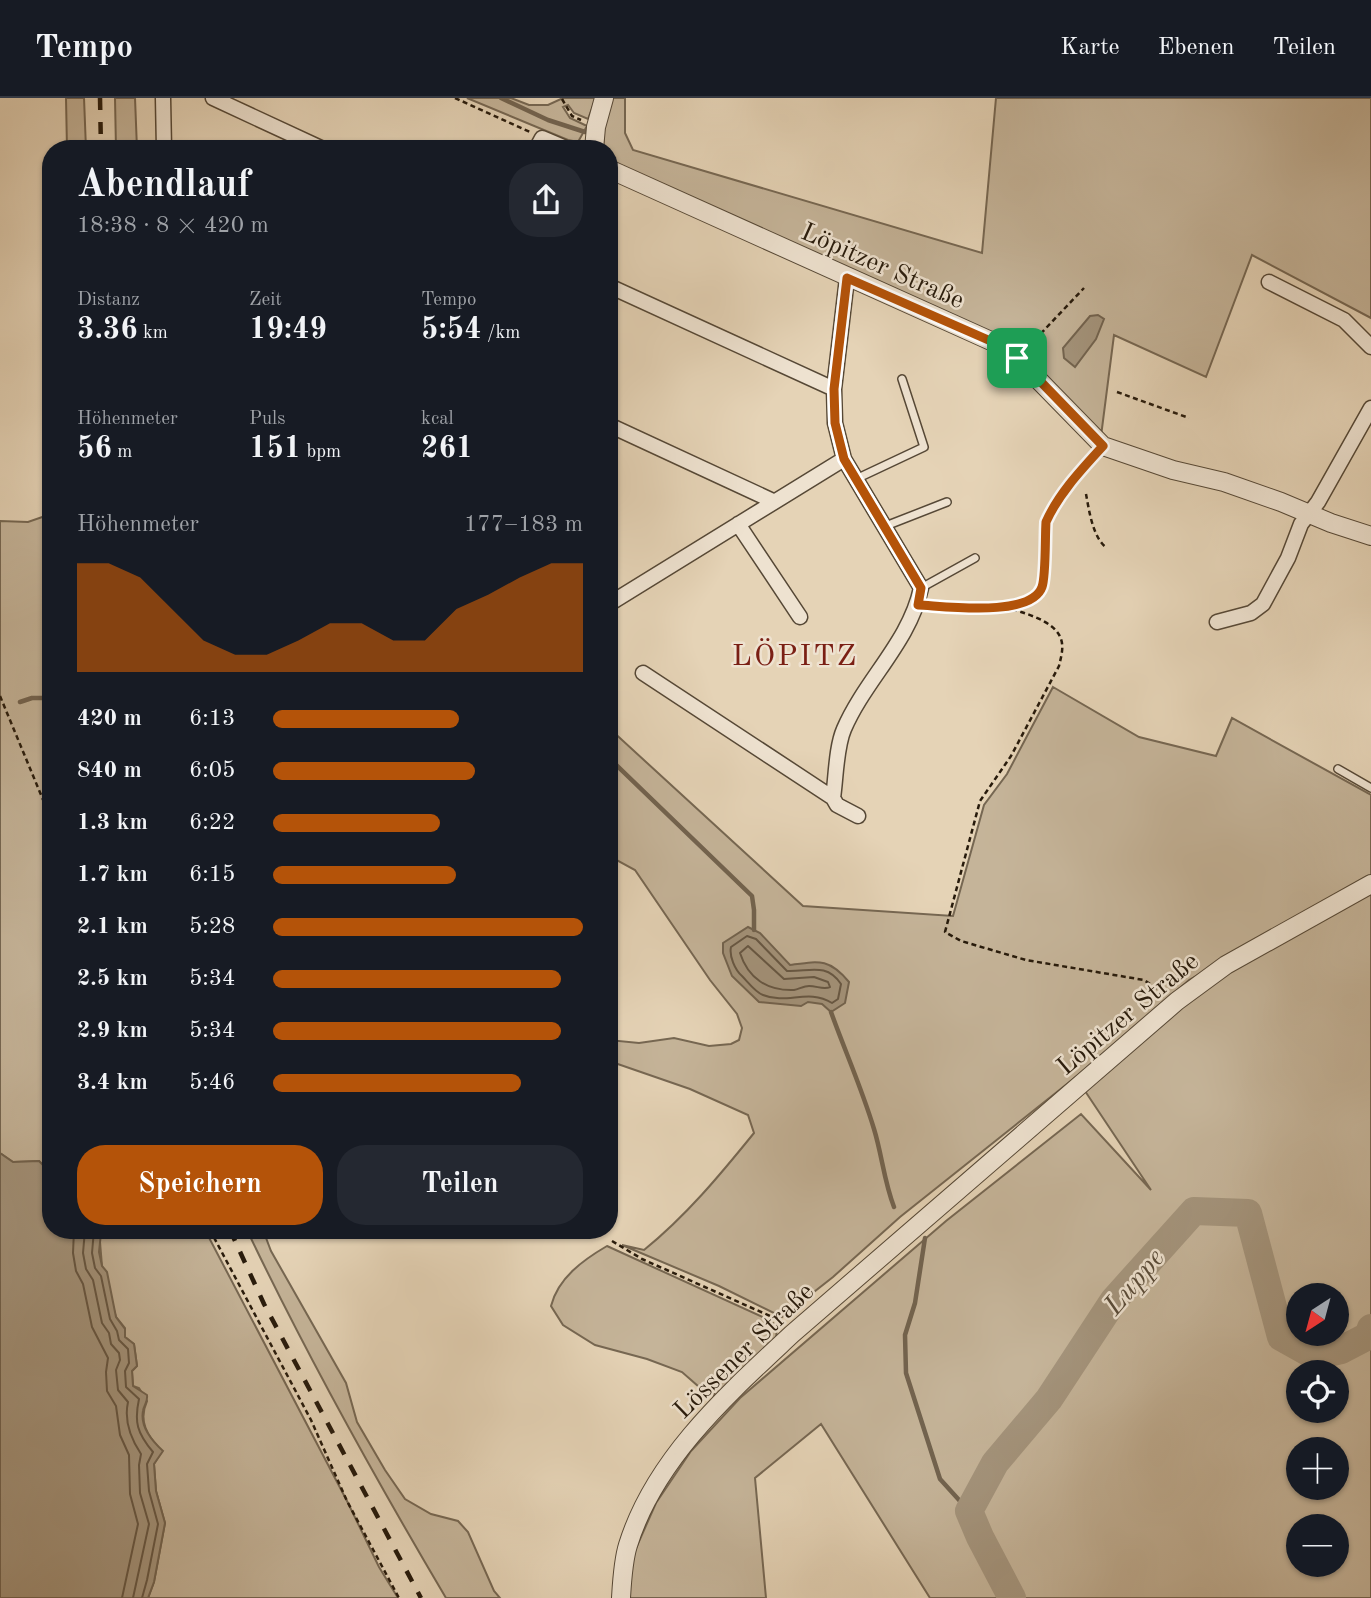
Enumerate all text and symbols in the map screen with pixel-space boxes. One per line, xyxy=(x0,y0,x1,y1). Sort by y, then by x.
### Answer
text: Tempo xyxy=(35,32,133,65)
text: Karte xyxy=(1060,36,1120,60)
text: Ebenen xyxy=(1158,36,1234,60)
text: Teilen xyxy=(1272,36,1336,60)
button: share xyxy=(509,163,583,237)
text: Abendlauf xyxy=(77,167,250,205)
text: 18:38 · 8 × 420 m xyxy=(77,214,269,237)
street label: Löpitzer Straße xyxy=(797,219,968,314)
text: Distanz xyxy=(77,291,140,310)
text: Zeit xyxy=(249,291,282,310)
text: Tempo xyxy=(421,291,476,310)
text: 3.36 xyxy=(77,315,138,345)
text: 19:49 xyxy=(249,315,327,345)
text: 5:54 xyxy=(421,315,482,345)
text: km xyxy=(138,324,168,343)
text: /km xyxy=(482,324,520,343)
pin xyxy=(987,328,1047,388)
icon: arrive xyxy=(998,339,1036,377)
text: Höhenmeter xyxy=(77,410,178,429)
text: Puls xyxy=(249,410,285,429)
text: kcal xyxy=(421,410,454,429)
text: 56 xyxy=(77,434,112,464)
text: 151 xyxy=(249,434,301,464)
text: 261 xyxy=(421,434,473,464)
text: m xyxy=(112,443,132,462)
text: bpm xyxy=(301,443,341,462)
text: Höhenmeter xyxy=(77,513,199,536)
text: 177–183 m xyxy=(464,513,583,536)
district label: LÖPITZ xyxy=(732,638,858,672)
text: 420 m xyxy=(77,707,142,730)
text: 6:13 xyxy=(189,707,235,730)
text: 840 m xyxy=(77,759,142,782)
text: 6:05 xyxy=(189,759,235,782)
text: 1.3 km xyxy=(77,811,148,834)
text: 6:22 xyxy=(189,811,235,834)
text: 1.7 km xyxy=(77,863,148,886)
text: 6:15 xyxy=(189,863,235,886)
text: 2.1 km xyxy=(77,915,148,938)
text: 5:28 xyxy=(189,915,235,938)
street label: Löpitzer Straße xyxy=(1053,948,1204,1081)
text: 2.5 km xyxy=(77,967,148,990)
text: 5:34 xyxy=(189,967,235,990)
text: 2.9 km xyxy=(77,1019,148,1042)
text: 5:34 xyxy=(189,1019,235,1042)
text: 3.4 km xyxy=(77,1071,148,1094)
text: 5:46 xyxy=(189,1071,235,1094)
button: Speichern xyxy=(77,1145,323,1225)
button: Teilen xyxy=(337,1145,583,1225)
water label: Luppe xyxy=(1099,1245,1171,1322)
street label: Lössener Straße xyxy=(669,1278,819,1424)
north arrow xyxy=(1286,1283,1349,1346)
map controls xyxy=(1286,1283,1349,1577)
button: locate xyxy=(1286,1360,1349,1423)
button: + xyxy=(1286,1437,1349,1500)
button: − xyxy=(1286,1514,1349,1577)

